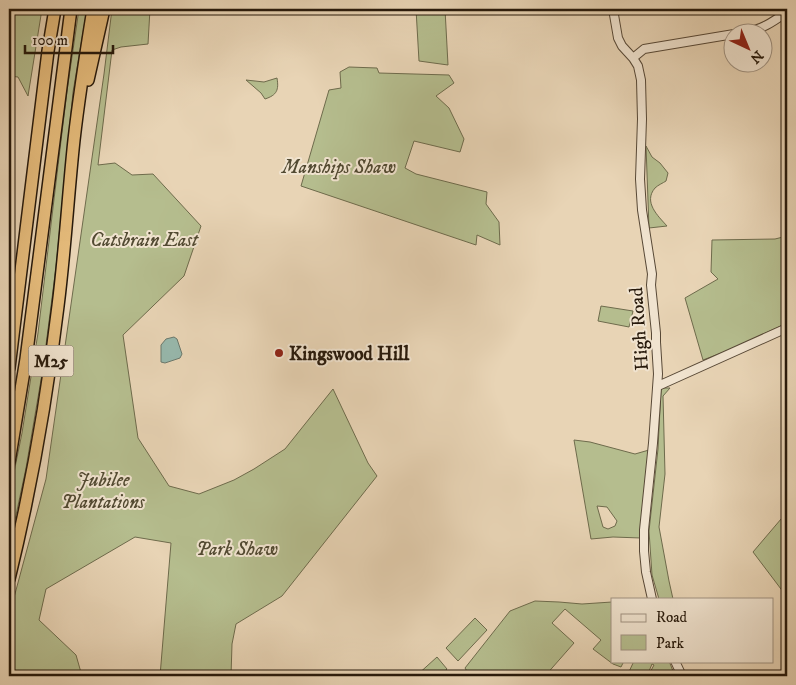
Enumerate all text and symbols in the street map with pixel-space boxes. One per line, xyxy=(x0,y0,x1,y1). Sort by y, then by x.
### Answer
scale bar xyxy=(25,22,112,54)
north arrow xyxy=(724,22,774,72)
text: 100 m xyxy=(32,31,68,50)
text: N xyxy=(746,46,767,67)
park label: Manships Shaw xyxy=(280,156,396,180)
park label: Catsbrain East xyxy=(90,229,199,252)
street label: High Road xyxy=(625,286,654,371)
place label: Kingswood Hill xyxy=(289,343,409,366)
road number: M25 xyxy=(28,346,74,376)
marker: Kingswood Hill xyxy=(273,347,285,359)
park label: Jubilee Plantations xyxy=(61,469,146,514)
park label: Park Shaw xyxy=(196,538,278,561)
legend xyxy=(611,598,774,662)
text: Road xyxy=(656,608,688,627)
text: Park xyxy=(656,634,685,653)

